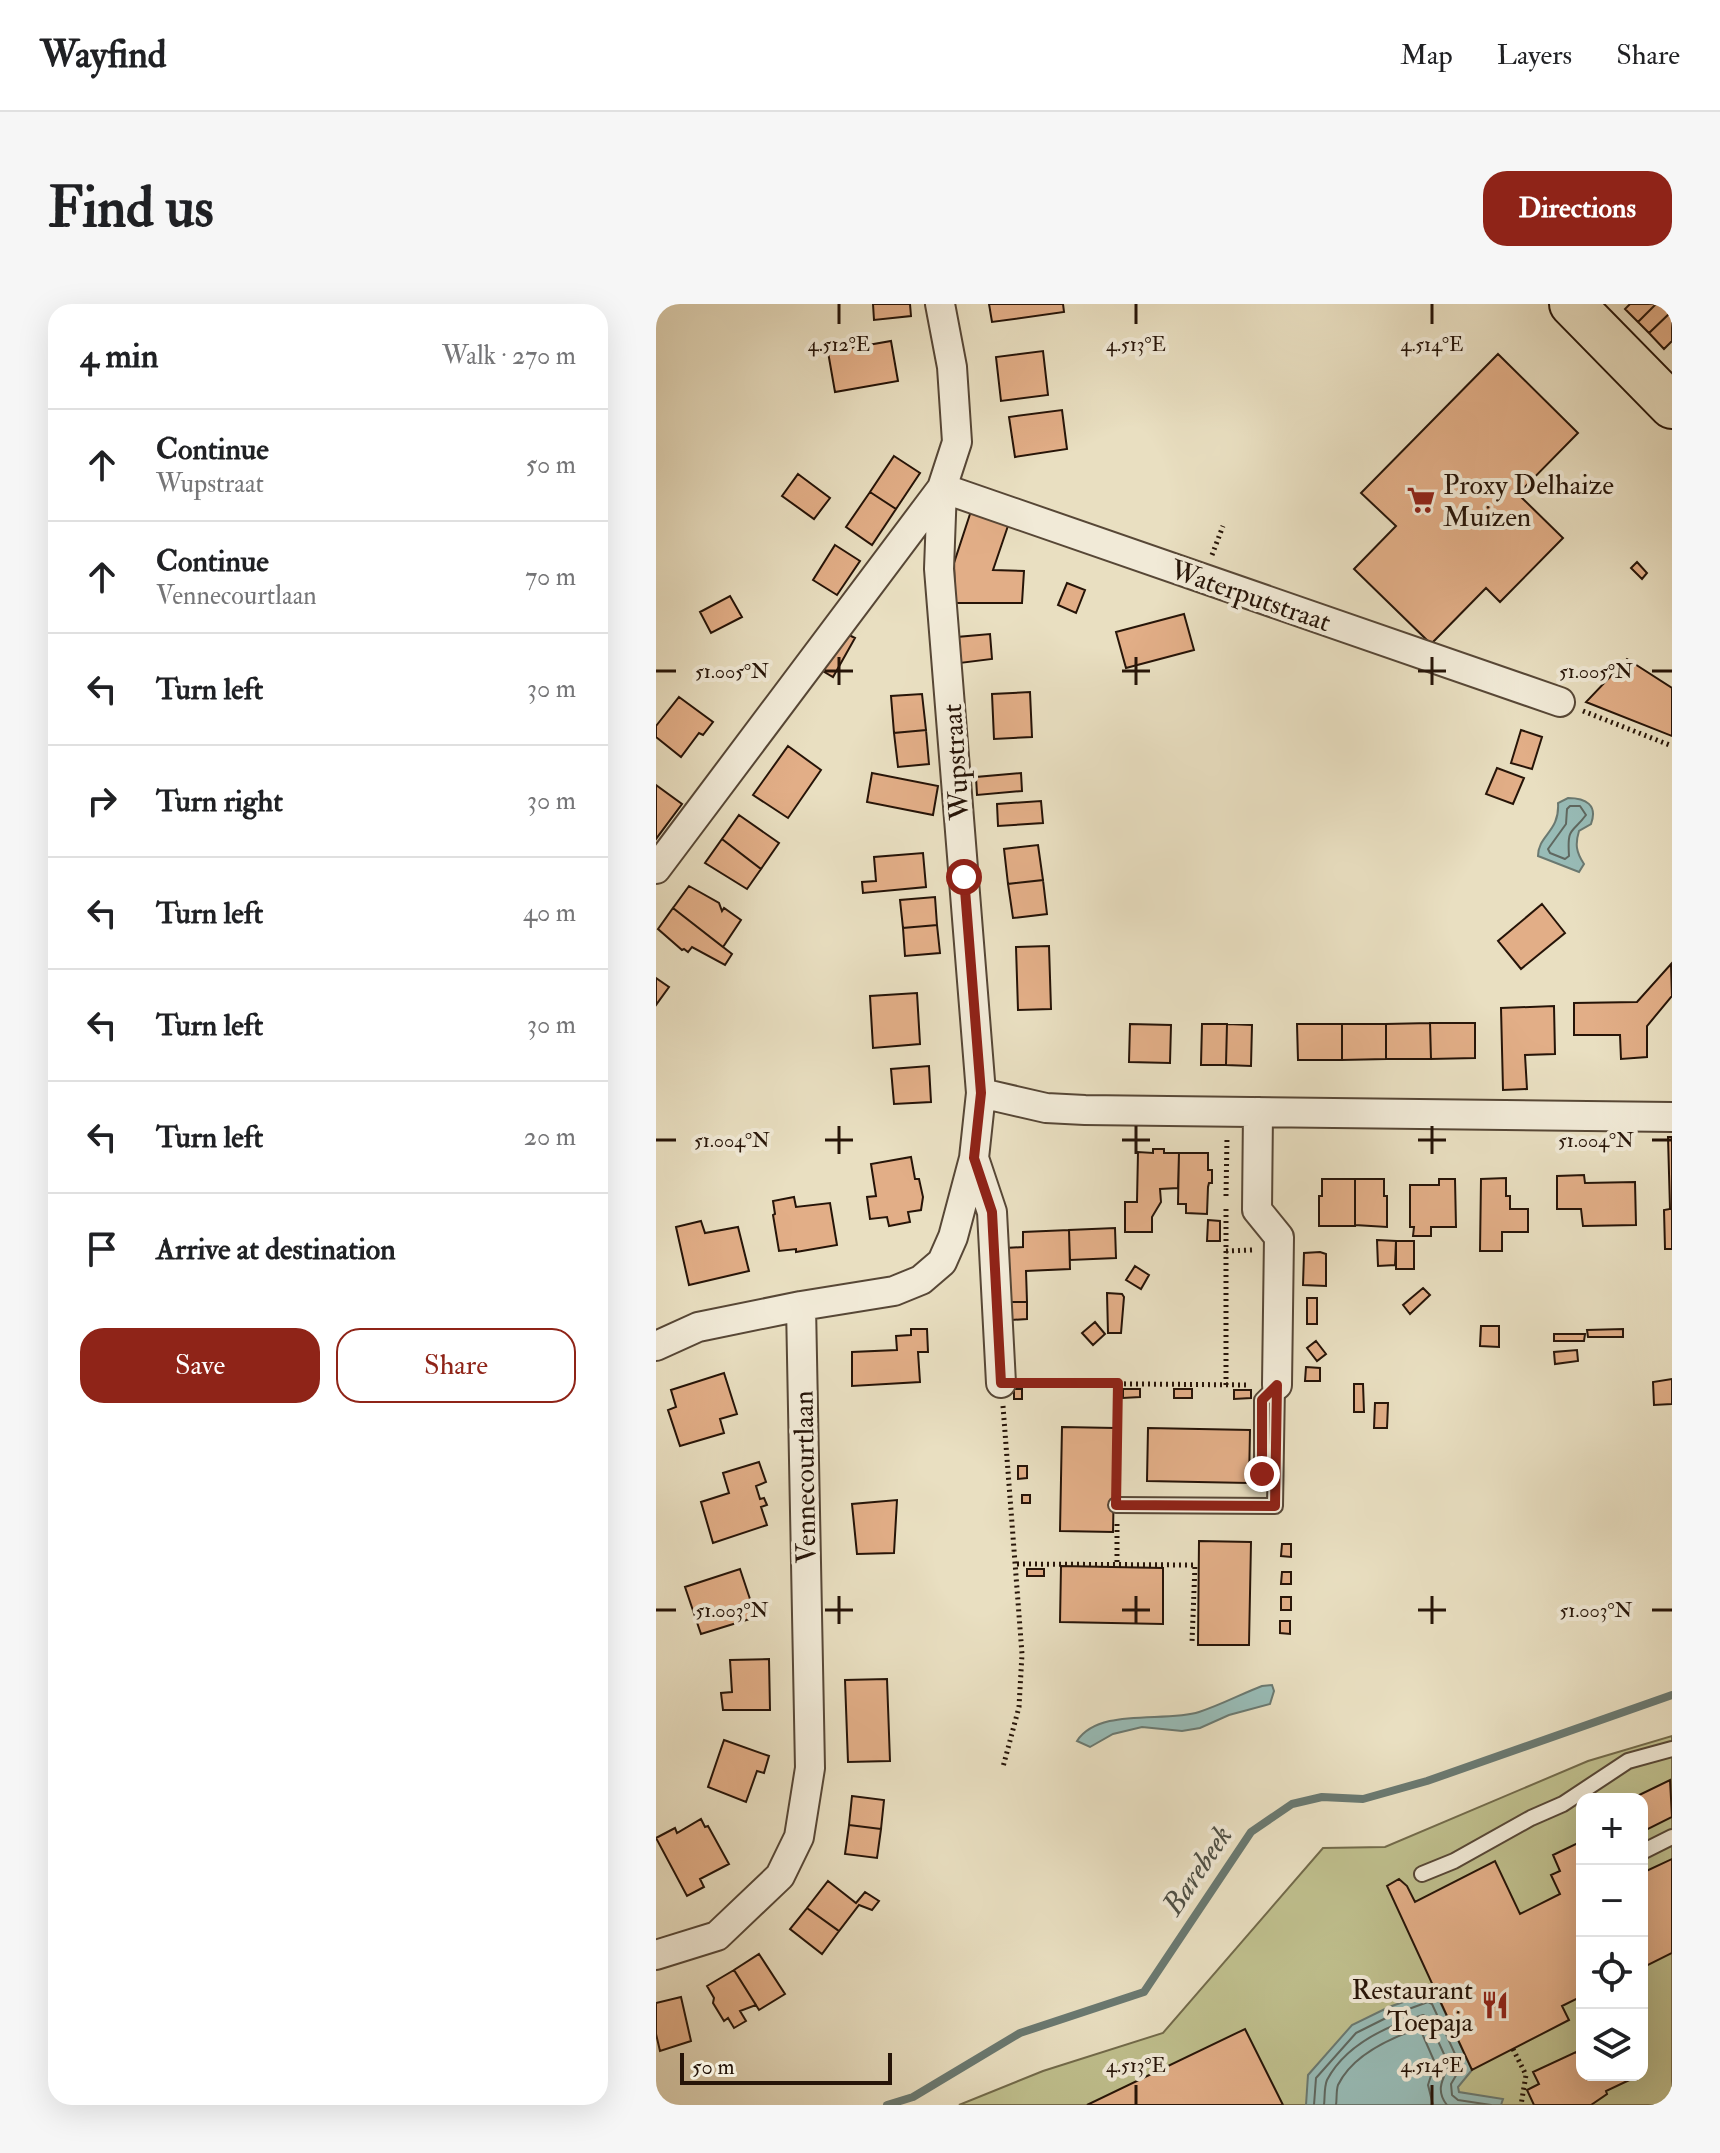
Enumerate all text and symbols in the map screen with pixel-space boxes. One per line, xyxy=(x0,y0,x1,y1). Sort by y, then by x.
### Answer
text: Wayfind xyxy=(40,31,166,79)
text: Map xyxy=(1400,38,1453,73)
text: Layers xyxy=(1497,38,1572,73)
text: Share xyxy=(1616,38,1680,73)
button: Directions xyxy=(1483,171,1672,246)
text: Find us xyxy=(48,173,214,244)
text: 4.512°E xyxy=(808,332,870,357)
text: 4.513°E xyxy=(1106,332,1166,357)
text: 4.514°E xyxy=(1401,332,1463,357)
text: 4 min xyxy=(80,335,158,378)
text: Walk · 270 m xyxy=(442,340,576,372)
text: Continue xyxy=(156,431,269,468)
icon: ahead xyxy=(80,443,124,487)
text: 50 m xyxy=(526,449,576,481)
text: Wupstraat xyxy=(156,468,264,500)
place label: Proxy Delhaize Muizen xyxy=(1443,468,1614,535)
supermarket icon: Proxy Delhaize Muizen xyxy=(1406,485,1436,515)
text: Continue xyxy=(156,543,269,580)
street label: Waterputstraat xyxy=(1165,552,1335,640)
icon: ahead xyxy=(80,555,124,599)
text: 70 m xyxy=(525,561,576,593)
text: Vennecourtlaan xyxy=(156,580,317,612)
text: 51.005°N xyxy=(695,659,769,684)
text: 51.005°N xyxy=(1559,659,1633,684)
icon: left xyxy=(80,667,124,711)
text: Turn left xyxy=(156,671,263,708)
text: 30 m xyxy=(527,673,576,705)
street label: Wupstraat xyxy=(935,703,978,822)
icon: right xyxy=(80,779,124,823)
text: Turn right xyxy=(156,783,283,820)
text: 30 m xyxy=(527,785,576,817)
route start xyxy=(946,859,982,895)
icon: left xyxy=(80,891,124,935)
text: Turn left xyxy=(156,895,263,932)
text: 40 m xyxy=(523,897,576,929)
icon: left xyxy=(80,1003,124,1047)
text: Turn left xyxy=(156,1007,263,1044)
text: 30 m xyxy=(527,1009,576,1041)
icon: left xyxy=(80,1115,124,1159)
text: Turn left xyxy=(156,1119,263,1156)
text: 20 m xyxy=(524,1121,576,1153)
text: 51.004°N xyxy=(694,1128,770,1153)
text: 51.004°N xyxy=(1558,1128,1634,1153)
icon: arrive xyxy=(80,1227,124,1271)
text: Arrive at destination xyxy=(156,1231,396,1268)
button: Save xyxy=(80,1328,320,1403)
button: Share xyxy=(336,1328,576,1403)
street label: Vennecourtlaan xyxy=(786,1390,825,1564)
route end xyxy=(1244,1456,1280,1492)
text: 51.003°N xyxy=(696,1598,769,1623)
text: 51.003°N xyxy=(1560,1598,1633,1623)
map controls xyxy=(1576,1793,1648,2081)
button: + xyxy=(1576,1793,1648,1865)
water label: Barebeek xyxy=(1153,1819,1241,1924)
button: − xyxy=(1576,1865,1648,1937)
button: locate xyxy=(1576,1937,1648,2009)
place label: Restaurant Toepaja xyxy=(1351,1973,1473,2040)
restaurant icon: Restaurant Toepaja xyxy=(1480,1990,1510,2020)
button: layers xyxy=(1576,2009,1648,2081)
scale bar xyxy=(680,2049,892,2085)
text: 50 m xyxy=(692,2053,734,2081)
text: 4.513°E xyxy=(1106,2053,1166,2078)
text: 4.514°E xyxy=(1401,2053,1463,2078)

